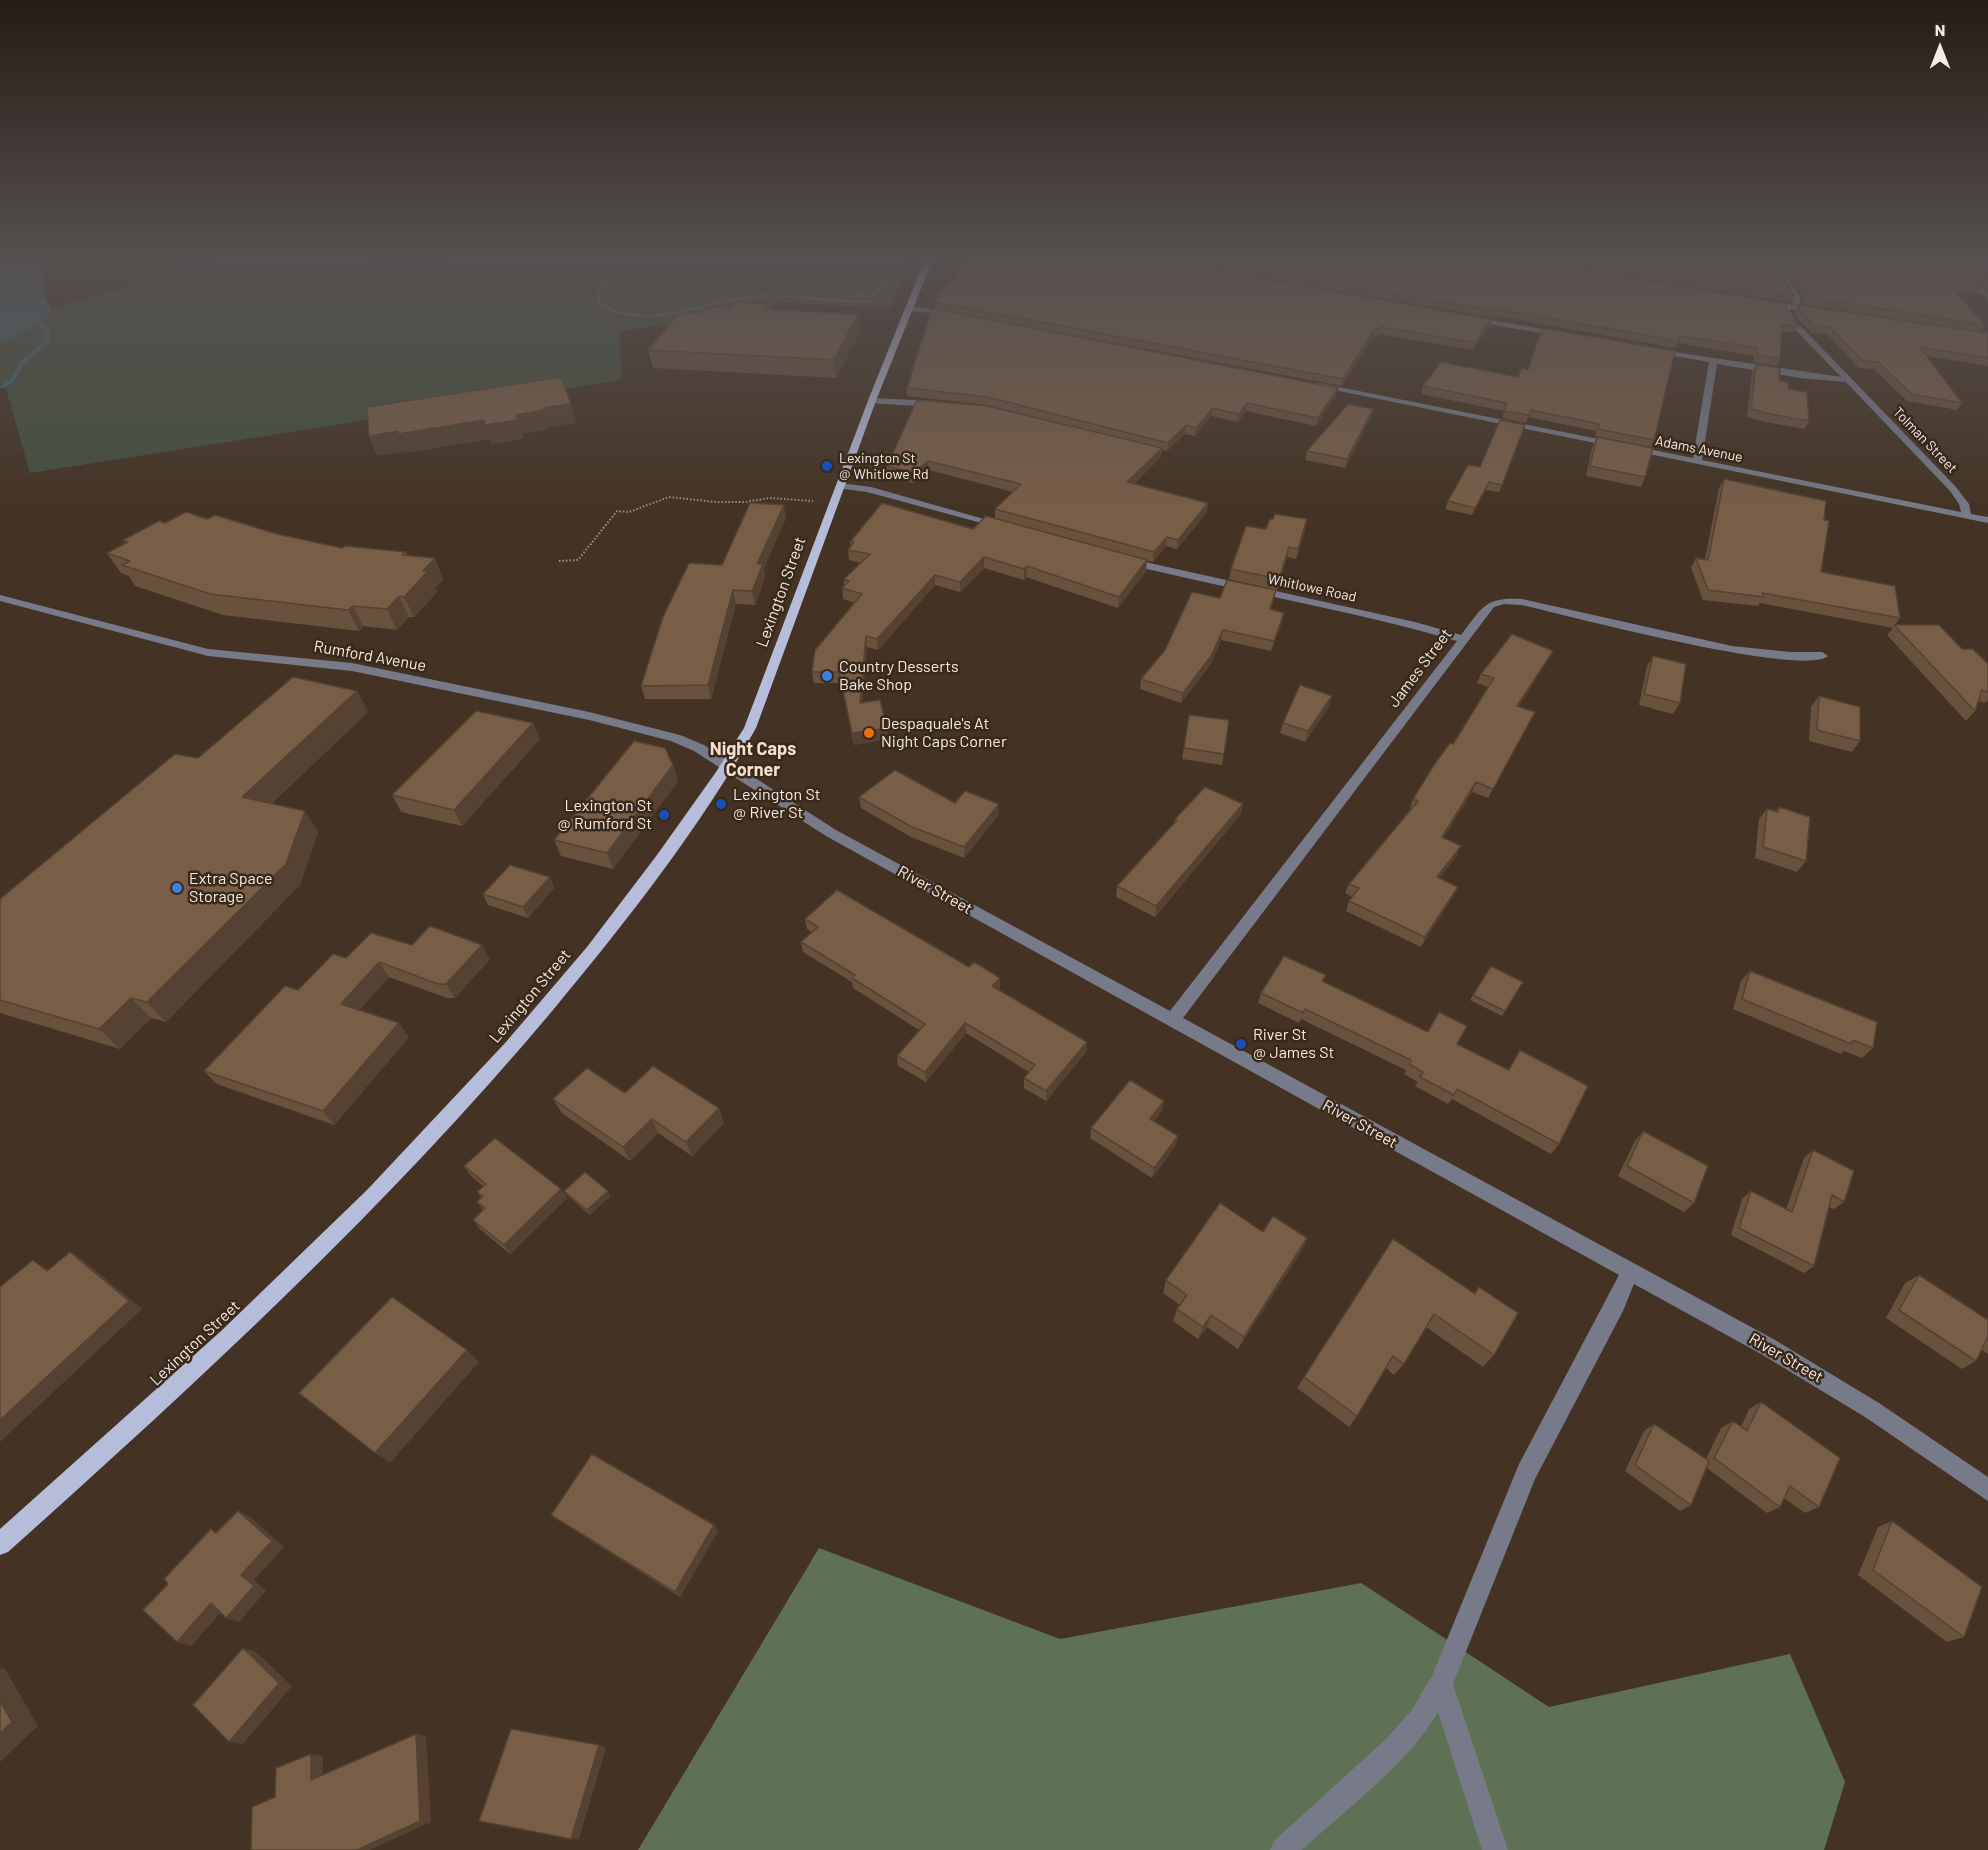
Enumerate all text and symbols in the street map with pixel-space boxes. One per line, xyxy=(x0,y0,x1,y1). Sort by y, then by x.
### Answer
north arrow xyxy=(1910,18,1970,78)
text: N xyxy=(1935,20,1945,39)
street label: Tolman Street xyxy=(1889,404,1961,476)
street label: Adams Avenue xyxy=(1654,432,1744,466)
place label: Lexington St @ Whitlowe Rd xyxy=(839,450,929,482)
marker: Lexington St @ Whitlowe Rd xyxy=(820,459,834,473)
street label: Lexington Street xyxy=(752,534,810,650)
street label: Whitlowe Road xyxy=(1266,570,1358,606)
street label: James Street xyxy=(1384,625,1456,711)
street label: Rumford Avenue xyxy=(312,637,428,675)
place label: Country Desserts Bake Shop xyxy=(839,657,959,695)
marker: Country Desserts Bake Shop xyxy=(820,669,834,683)
place label: Despaquale's At Night Caps Corner xyxy=(881,714,1007,752)
marker: Despaquale's At Night Caps Corner xyxy=(862,726,876,740)
district label: Night Caps Corner xyxy=(710,738,796,780)
place label: Lexington St @ River St xyxy=(733,785,821,823)
place label: Lexington St @ Rumford St xyxy=(557,796,652,834)
marker: Lexington St @ River St xyxy=(714,797,728,811)
marker: Lexington St @ Rumford St xyxy=(657,808,671,822)
street label: River Street xyxy=(894,862,976,918)
place label: Extra Space Storage xyxy=(189,869,272,907)
marker: Extra Space Storage xyxy=(170,881,184,895)
street label: Lexington Street xyxy=(485,945,575,1047)
place label: River St @ James St xyxy=(1253,1025,1334,1063)
marker: River St @ James St xyxy=(1234,1037,1248,1051)
street label: River Street xyxy=(1319,1096,1401,1152)
street label: Lexington Street xyxy=(146,1296,244,1390)
street label: River Street xyxy=(1746,1329,1826,1387)

